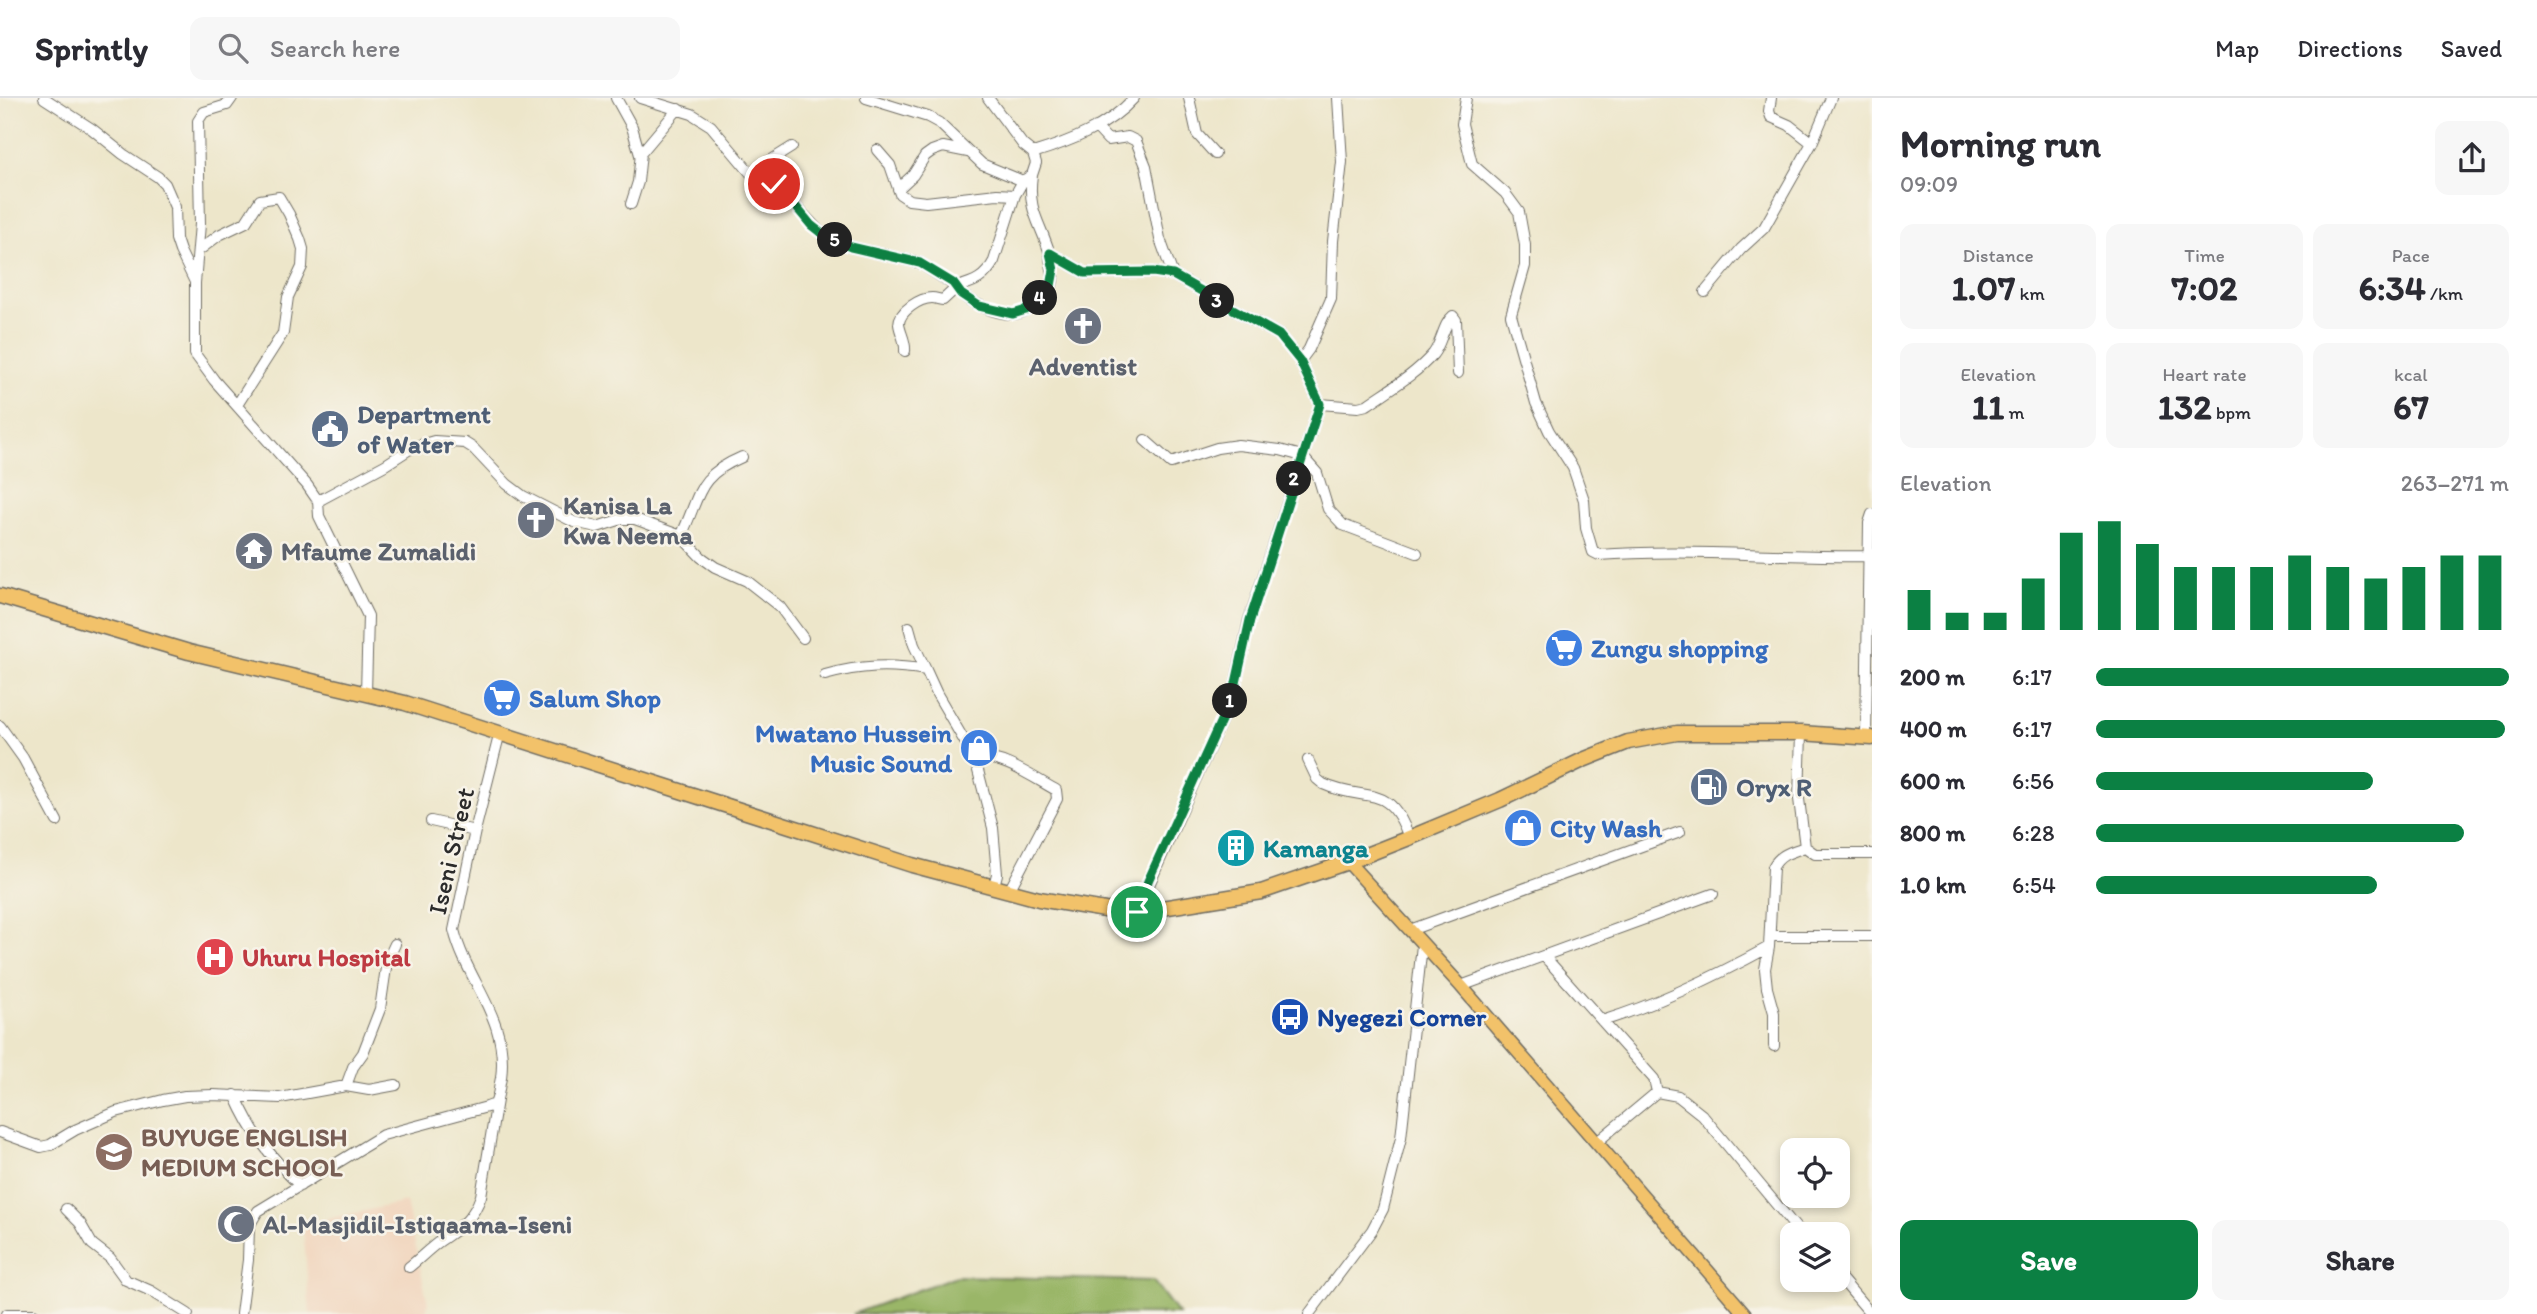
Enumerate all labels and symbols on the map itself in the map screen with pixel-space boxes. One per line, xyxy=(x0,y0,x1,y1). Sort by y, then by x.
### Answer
pin xyxy=(744,154,804,214)
pin: 5 xyxy=(818,222,852,258)
pin: 4 xyxy=(1023,280,1058,316)
pin: 3 xyxy=(1200,284,1234,318)
church icon: Adventist xyxy=(1062,305,1104,347)
place label: Adventist xyxy=(1028,350,1137,382)
place label: Department of Water xyxy=(357,398,491,460)
public building icon: Department of Water xyxy=(309,408,351,450)
pin: 2 xyxy=(1276,462,1312,496)
place label: Kanisa La Kwa Neema xyxy=(563,489,694,551)
church icon: Kanisa La Kwa Neema xyxy=(515,499,557,541)
temple icon: Mfaume Zumalidi xyxy=(233,530,275,572)
place label: Mfaume Zumalidi xyxy=(281,535,476,567)
supermarket icon: Zungu shopping xyxy=(1543,627,1585,669)
place label: Zungu shopping xyxy=(1591,632,1769,664)
supermarket icon: Salum Shop xyxy=(481,677,523,719)
place label: Salum Shop xyxy=(529,682,661,714)
pin: 1 xyxy=(1212,684,1248,718)
place label: Mwatano Hussein Music Sound xyxy=(755,717,953,779)
shop icon: Mwatano Hussein Music Sound xyxy=(958,727,1000,769)
fuel station icon: Oryx R xyxy=(1688,766,1730,808)
place label: Oryx R xyxy=(1736,771,1812,803)
street label: Iseni Street xyxy=(421,784,481,918)
shop icon: City Wash xyxy=(1502,807,1544,849)
place label: City Wash xyxy=(1550,812,1663,844)
building icon: Kamanga xyxy=(1215,827,1257,869)
place label: Kamanga xyxy=(1263,832,1369,864)
pin xyxy=(1107,882,1167,942)
hospital icon: Uhuru Hospital xyxy=(194,936,236,978)
place label: Uhuru Hospital xyxy=(242,941,411,973)
bus stop icon: Nyegezi Corner xyxy=(1269,996,1311,1038)
place label: Nyegezi Corner xyxy=(1317,1001,1487,1033)
place label: BUYUGE ENGLISH MEDIUM SCHOOL xyxy=(141,1121,348,1183)
school or university icon: BUYUGE ENGLISH MEDIUM SCHOOL xyxy=(93,1131,135,1173)
mosque icon: Al-Masjidil-Istiqaama-Iseni xyxy=(215,1203,257,1245)
place label: Al-Masjidil-Istiqaama-Iseni xyxy=(262,1208,572,1240)

